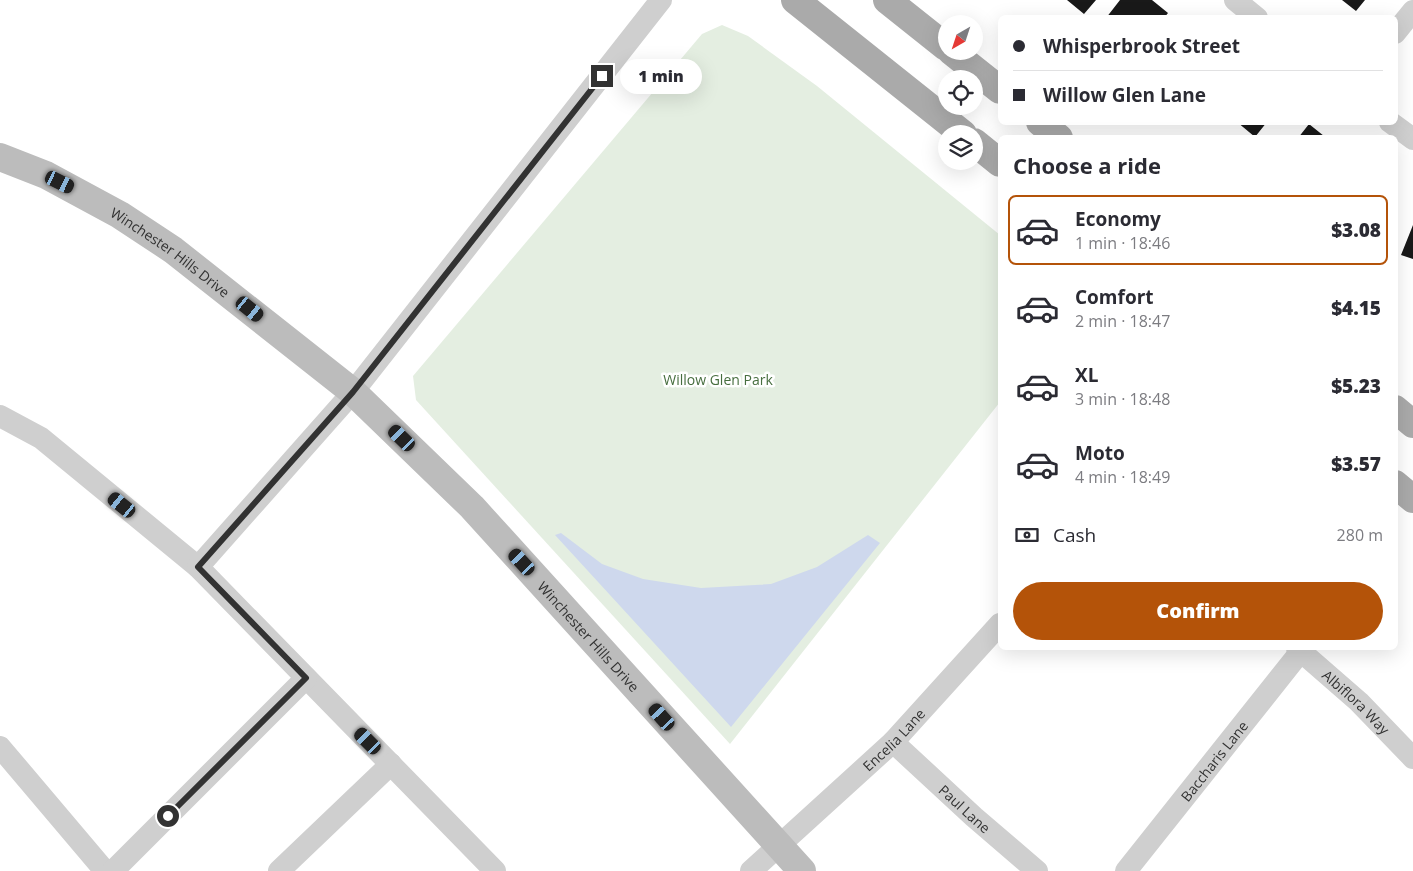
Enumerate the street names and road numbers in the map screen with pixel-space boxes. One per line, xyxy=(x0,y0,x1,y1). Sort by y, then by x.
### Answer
street label: Winchester Hills Drive xyxy=(108,202,234,301)
street label: Winchester Hills Drive xyxy=(534,577,644,695)
street label: Albiflora Way xyxy=(1319,665,1395,739)
street label: Encelia Lane xyxy=(858,704,929,775)
street label: Baccharis Lane xyxy=(1176,716,1252,805)
street label: Paul Lane xyxy=(935,780,995,837)

